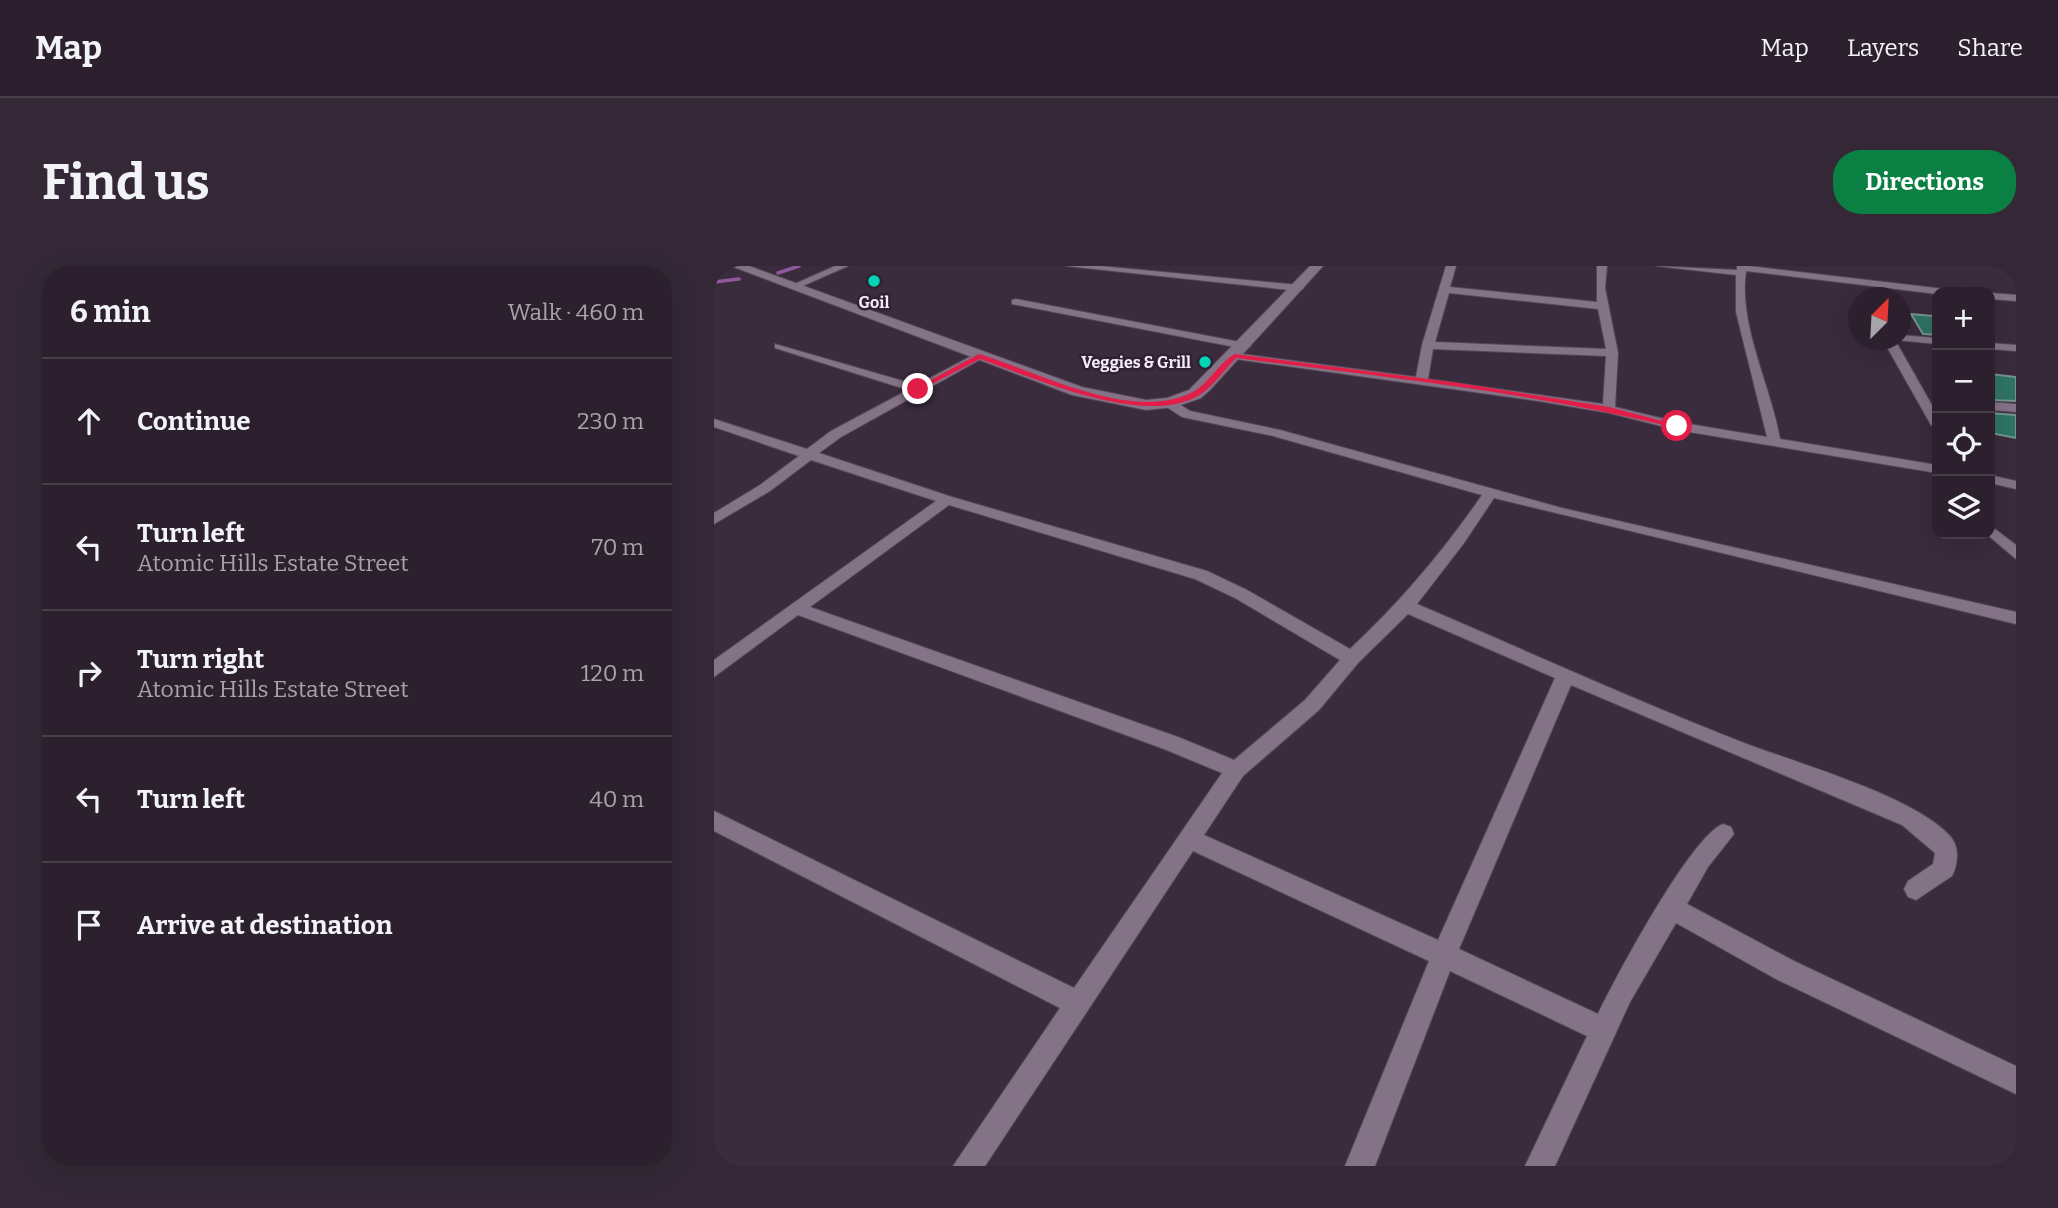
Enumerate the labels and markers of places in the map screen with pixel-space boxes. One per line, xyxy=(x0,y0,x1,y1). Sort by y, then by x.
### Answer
marker: Goil xyxy=(866,273,882,289)
place label: Goil xyxy=(859,293,889,312)
place label: Veggies & Grill xyxy=(1081,353,1191,372)
marker: Veggies & Grill xyxy=(1197,354,1213,370)

